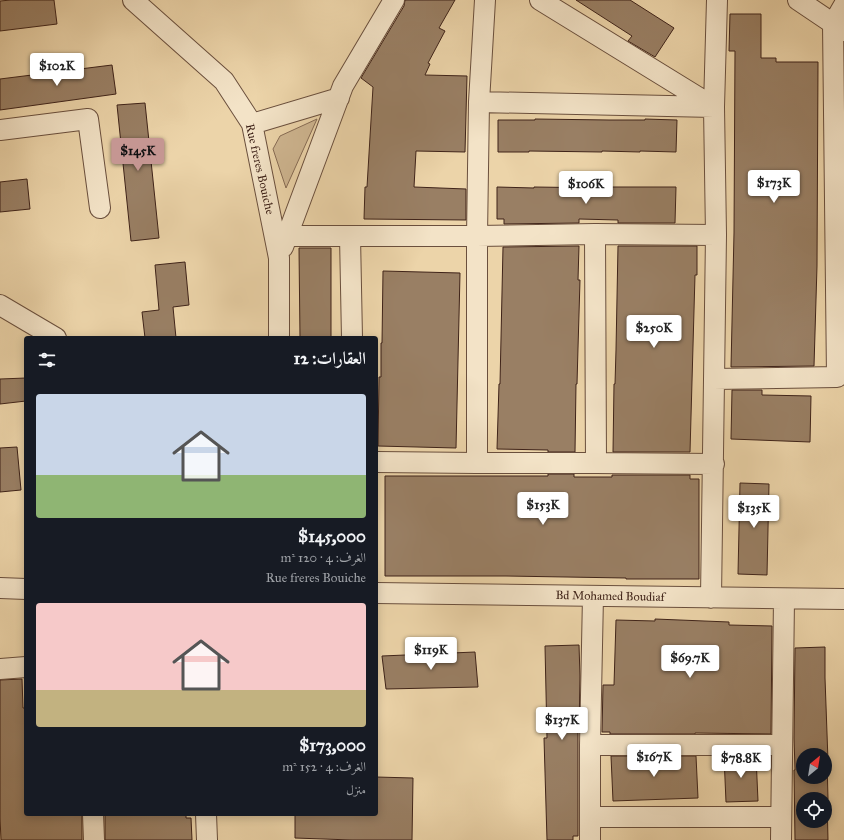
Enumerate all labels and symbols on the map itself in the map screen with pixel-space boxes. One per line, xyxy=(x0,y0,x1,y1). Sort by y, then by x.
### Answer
pin: $102K xyxy=(29,53,85,87)
street label: Rue freres Bouiche xyxy=(243,122,277,216)
pin: $145K xyxy=(110,138,166,172)
pin: $173K xyxy=(746,170,802,204)
pin: $106K xyxy=(558,171,614,205)
pin: $250K xyxy=(626,315,682,349)
pin: $153K xyxy=(515,492,571,526)
pin: $135K xyxy=(726,495,782,529)
street label: Bd Mohamed Boudiaf xyxy=(555,588,667,604)
pin: $119K xyxy=(403,637,459,671)
pin: $69.7K xyxy=(657,645,723,679)
pin: $137K xyxy=(534,707,590,741)
pin: $167K xyxy=(626,744,682,778)
pin: $78.8K xyxy=(708,745,774,779)
north arrow xyxy=(796,748,832,784)

